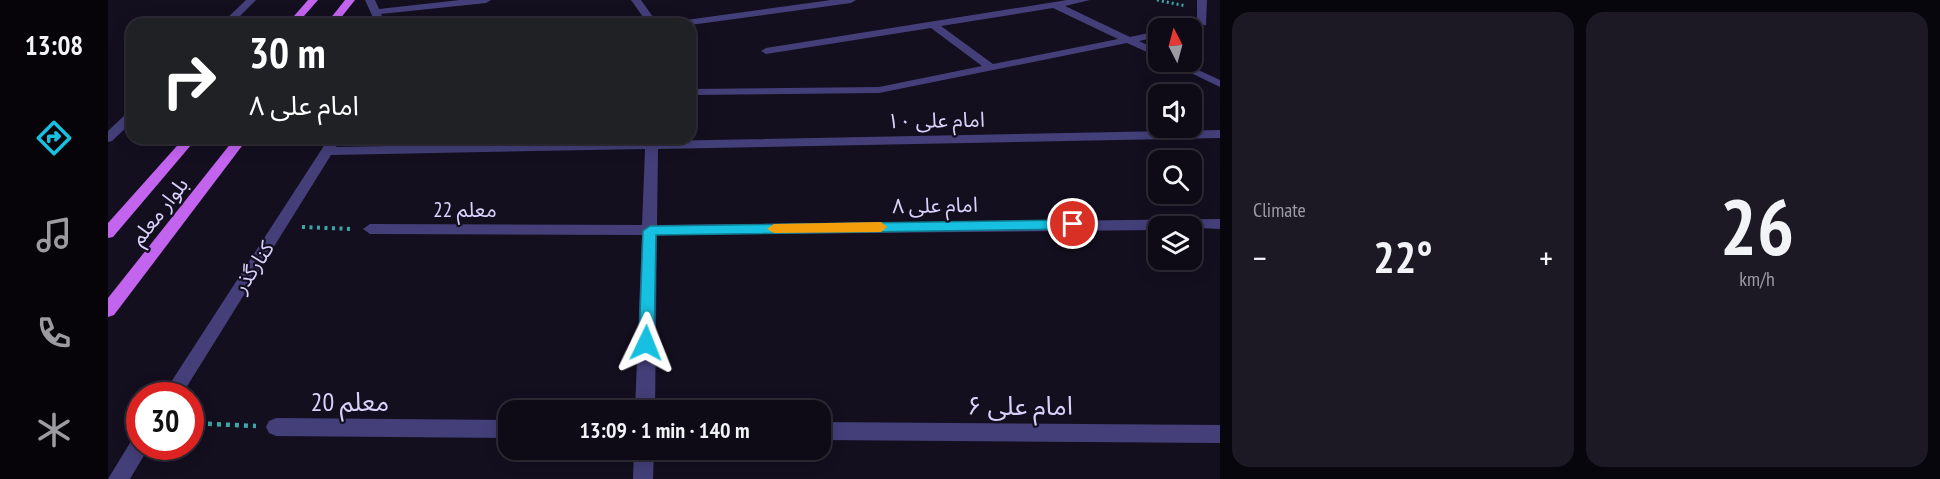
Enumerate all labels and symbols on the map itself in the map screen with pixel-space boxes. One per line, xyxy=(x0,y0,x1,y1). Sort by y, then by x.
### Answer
north arrow xyxy=(1148,18,1202,72)
street label: امام علی ۱۰ xyxy=(887,106,985,137)
street label: بلوار معلم xyxy=(124,172,196,252)
street label: امام علی ۸ xyxy=(892,191,978,222)
street label: معلم 22 xyxy=(433,196,497,225)
pin xyxy=(1047,198,1098,249)
street label: کنارگذر xyxy=(226,236,280,299)
position arrow xyxy=(614,311,678,375)
speed limit sign: 30 xyxy=(126,382,204,460)
street label: معلم 20 xyxy=(311,385,389,422)
street label: امام علی ۶ xyxy=(967,389,1073,426)

